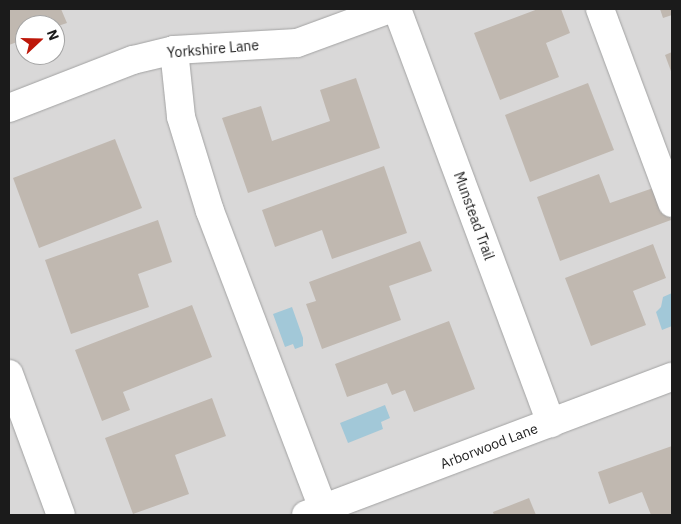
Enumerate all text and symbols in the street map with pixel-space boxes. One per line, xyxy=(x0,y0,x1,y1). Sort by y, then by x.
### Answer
north arrow xyxy=(15,15,65,65)
text: N xyxy=(43,27,63,43)
street label: Yorkshire Lane xyxy=(166,37,260,61)
street label: Munstead Trail xyxy=(450,170,498,262)
street label: Arborwood Lane xyxy=(438,420,540,472)

